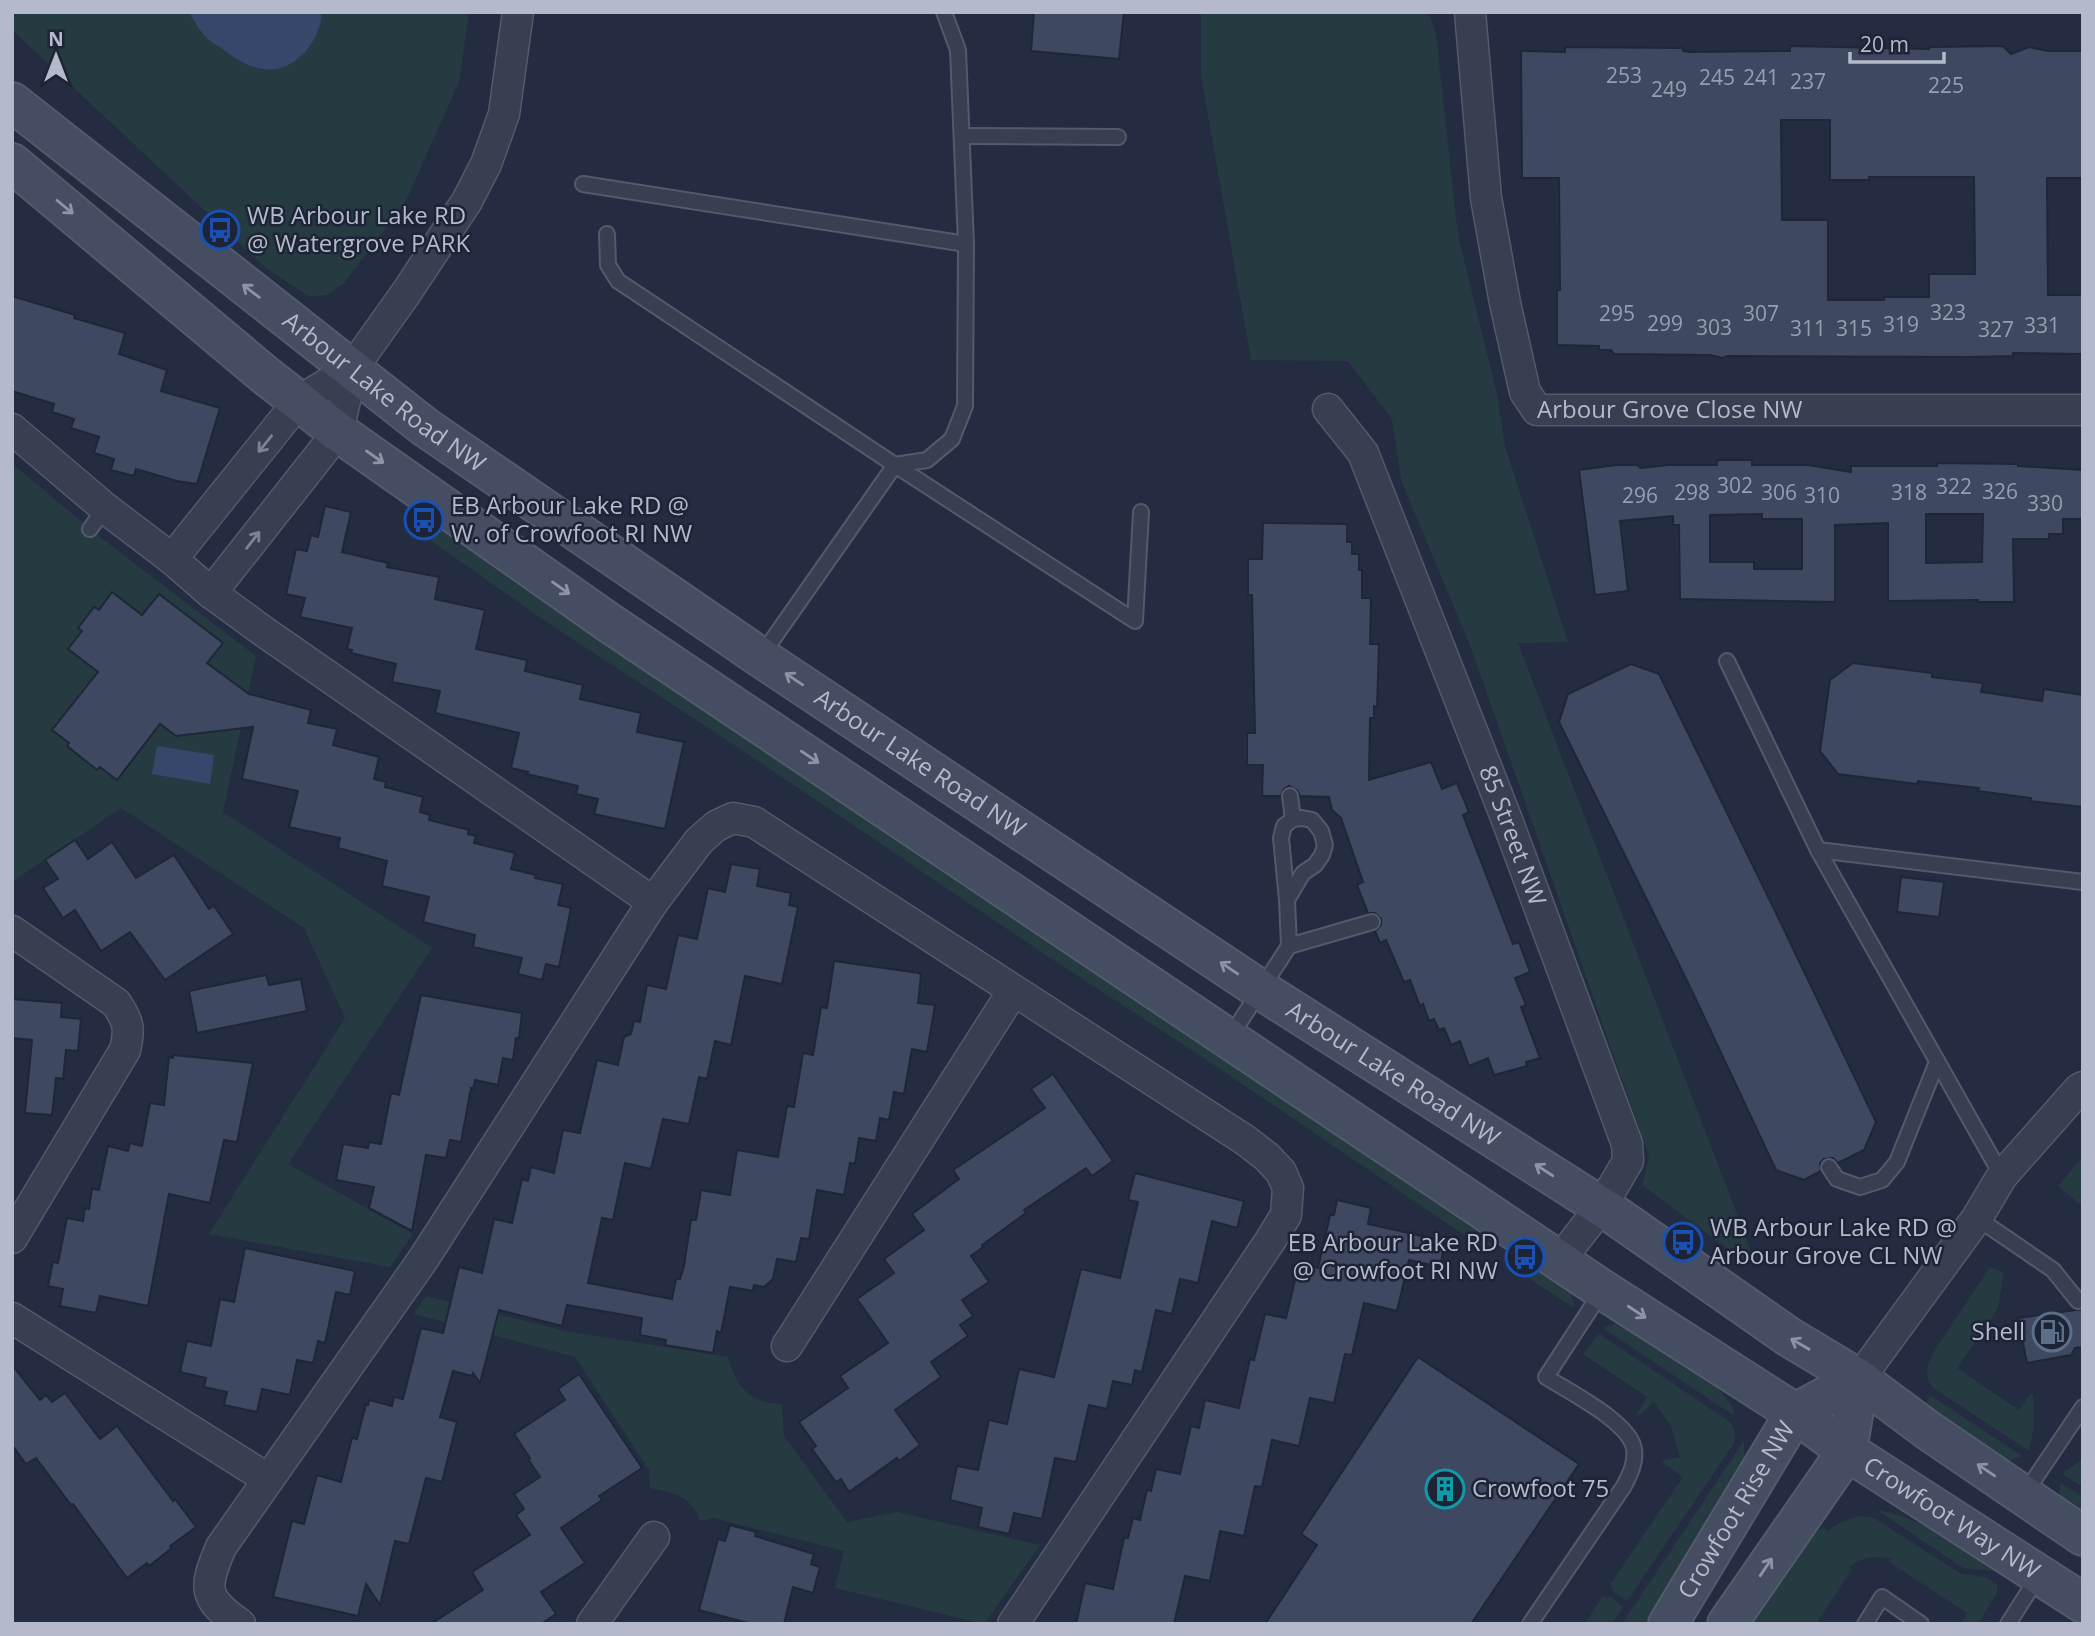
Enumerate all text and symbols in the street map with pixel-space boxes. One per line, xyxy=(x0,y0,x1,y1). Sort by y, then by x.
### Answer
north arrow xyxy=(21,21,91,91)
scale bar xyxy=(1850,21,1944,65)
text: N xyxy=(48,26,64,52)
text: 20 m xyxy=(1860,30,1909,58)
house number: 253 xyxy=(1606,61,1642,89)
house number: 245 xyxy=(1699,63,1735,91)
house number: 241 xyxy=(1743,63,1779,91)
house number: 237 xyxy=(1790,67,1826,95)
house number: 225 xyxy=(1928,71,1964,99)
house number: 249 xyxy=(1651,75,1687,103)
place label: WB Arbour Lake RD @ Watergrove PARK xyxy=(247,198,470,259)
one-way arrow xyxy=(55,199,73,214)
bus stop icon: WB Arbour Lake RD @ Watergrove PARK xyxy=(199,209,241,251)
one-way arrow xyxy=(242,283,260,299)
house number: 323 xyxy=(1930,298,1966,326)
house number: 295 xyxy=(1599,299,1635,327)
house number: 307 xyxy=(1743,299,1779,327)
street label: Arbour Lake Road NW xyxy=(277,303,493,479)
house number: 299 xyxy=(1647,309,1683,337)
house number: 319 xyxy=(1883,310,1919,338)
house number: 331 xyxy=(2024,311,2060,339)
house number: 303 xyxy=(1696,313,1732,341)
house number: 311 xyxy=(1790,314,1826,342)
house number: 315 xyxy=(1836,314,1872,342)
house number: 327 xyxy=(1978,315,2014,343)
street label: Arbour Grove Close NW xyxy=(1537,392,1802,425)
one-way arrow xyxy=(257,435,273,453)
one-way arrow xyxy=(365,450,384,465)
house number: 302 xyxy=(1717,471,1753,499)
house number: 322 xyxy=(1936,472,1972,500)
house number: 326 xyxy=(1982,477,2018,505)
house number: 298 xyxy=(1674,478,1710,506)
house number: 306 xyxy=(1761,478,1797,506)
house number: 318 xyxy=(1891,478,1927,506)
house number: 296 xyxy=(1622,481,1658,509)
house number: 310 xyxy=(1804,481,1840,509)
place label: EB Arbour Lake RD @ W. of Crowfoot RI NW xyxy=(451,488,692,549)
house number: 330 xyxy=(2027,489,2063,517)
bus stop icon: EB Arbour Lake RD @ W. of Crowfoot RI NW xyxy=(403,499,445,541)
one-way arrow xyxy=(246,531,261,549)
one-way arrow xyxy=(551,581,570,595)
one-way arrow xyxy=(785,672,805,686)
street label: Arbour Lake Road NW xyxy=(809,680,1033,844)
one-way arrow xyxy=(800,750,819,764)
street label: 85 Street NW xyxy=(1472,760,1555,910)
one-way arrow xyxy=(1219,961,1239,975)
street label: Arbour Lake Road NW xyxy=(1281,993,1507,1153)
one-way arrow xyxy=(1535,1163,1554,1178)
place label: WB Arbour Lake RD @ Arbour Grove CL NW xyxy=(1710,1210,1957,1271)
bus stop icon: WB Arbour Lake RD @ Arbour Grove CL NW xyxy=(1662,1221,1704,1263)
place label: EB Arbour Lake RD @ Crowfoot RI NW xyxy=(1288,1225,1498,1286)
bus stop icon: EB Arbour Lake RD @ Crowfoot RI NW xyxy=(1504,1236,1546,1278)
one-way arrow xyxy=(1627,1305,1646,1320)
fuel station icon: Shell xyxy=(2031,1311,2073,1353)
place label: Shell xyxy=(1972,1314,2025,1347)
one-way arrow xyxy=(1791,1337,1811,1351)
street label: Crowfoot Rise NW xyxy=(1669,1414,1802,1604)
street label: Crowfoot Way NW xyxy=(1858,1448,2047,1586)
one-way arrow xyxy=(1977,1463,1996,1477)
building icon: Crowfoot 75 xyxy=(1424,1468,1466,1510)
place label: Crowfoot 75 xyxy=(1472,1471,1609,1504)
one-way arrow xyxy=(1759,1558,1773,1578)

